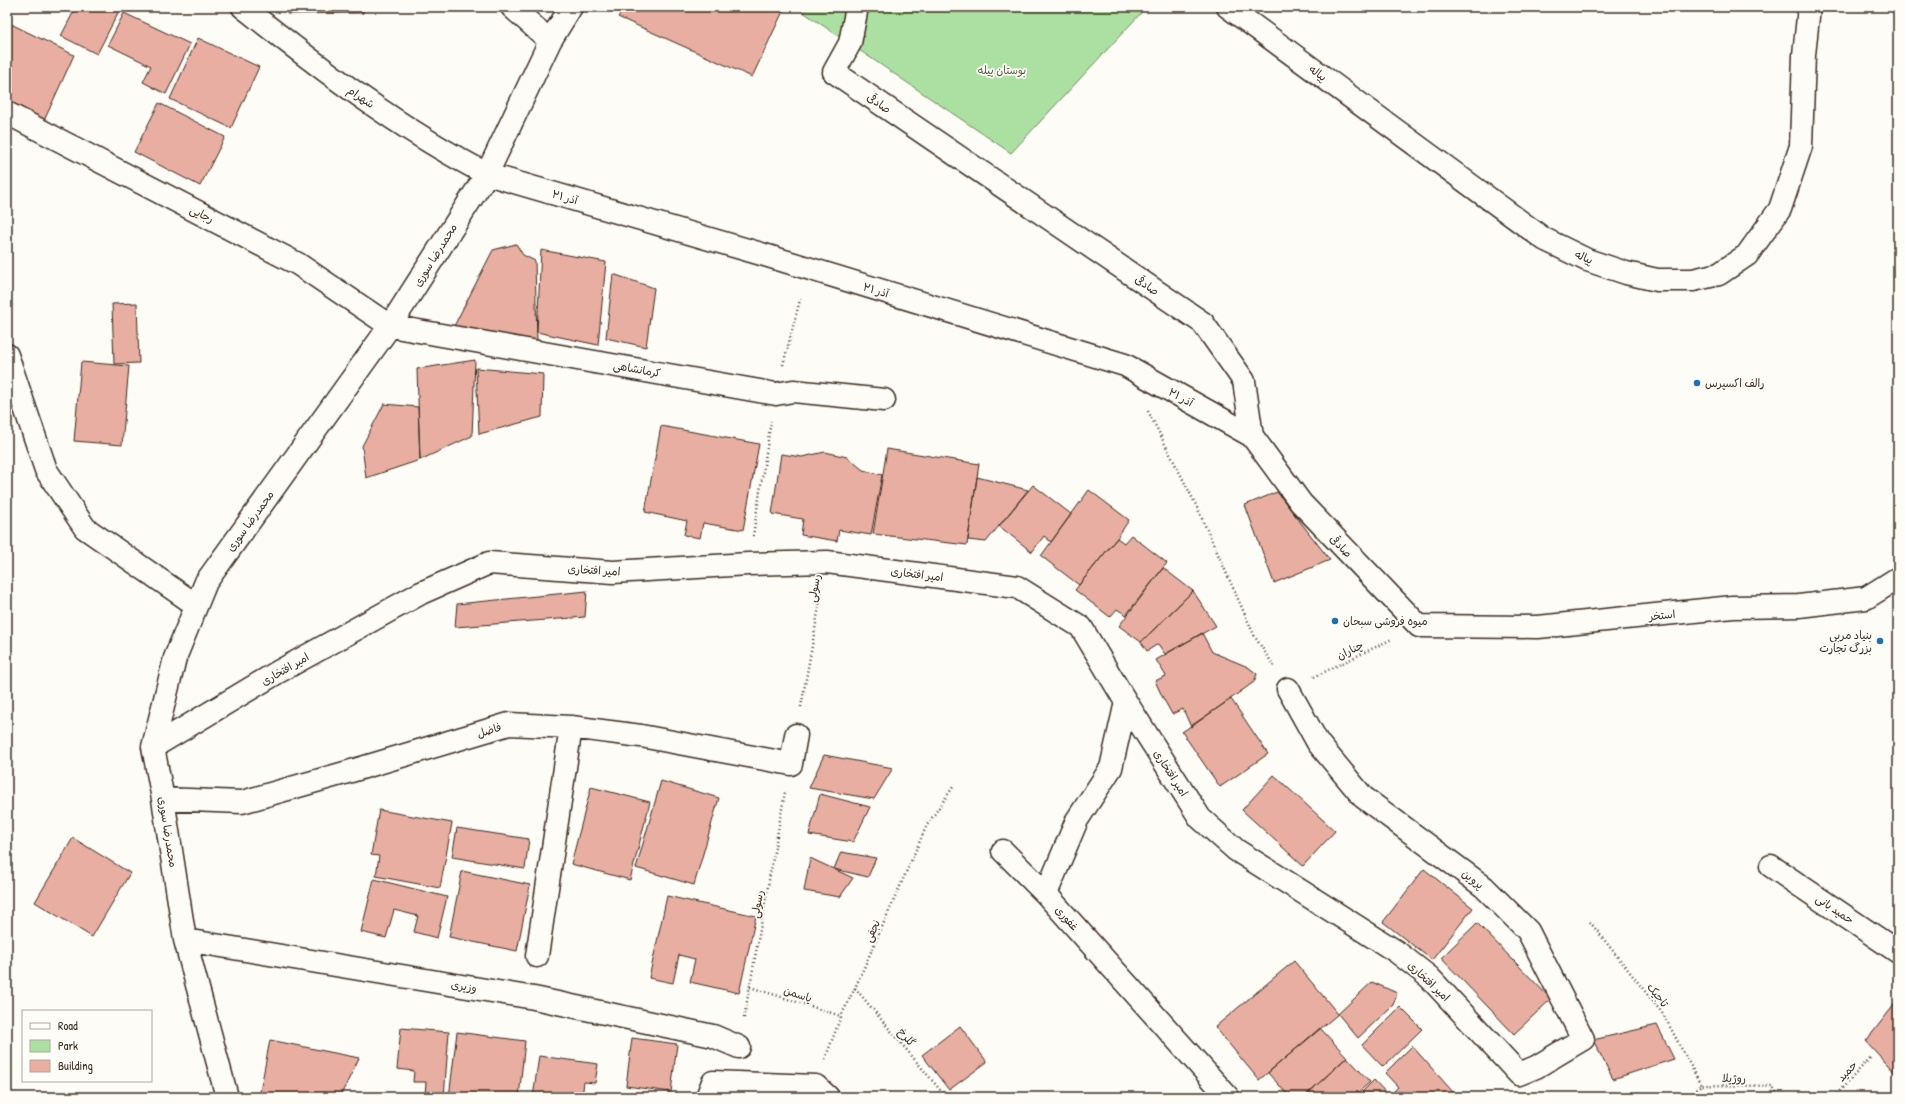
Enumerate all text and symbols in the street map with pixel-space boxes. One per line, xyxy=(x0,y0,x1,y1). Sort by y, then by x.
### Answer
street label: پیاله xyxy=(1306,62,1330,84)
park label: بوستان پیله xyxy=(978,63,1026,78)
street label: شهرام xyxy=(344,83,377,113)
street label: صادقی xyxy=(864,90,894,116)
street label: ۲۱ آذر xyxy=(550,187,581,208)
street label: رجایی xyxy=(187,202,216,227)
street label: محمدرضا سوری xyxy=(410,221,461,290)
street label: پیاله xyxy=(1573,247,1595,267)
street label: صادقی xyxy=(1132,272,1162,298)
street label: ۲۱ آذر xyxy=(861,279,892,301)
street label: کرمانشاهی xyxy=(612,358,662,381)
place label: رالف اکسپرس xyxy=(1705,376,1765,390)
marker: رالف اکسپرس xyxy=(1692,378,1702,388)
street label: ۲۱ آذر xyxy=(1166,385,1197,410)
street label: محمدرضا سوری xyxy=(223,488,278,555)
street label: صادقی xyxy=(1327,532,1355,560)
street label: امیر افتخاری xyxy=(567,562,621,578)
street label: امیر افتخاری xyxy=(890,564,944,584)
street label: رسولی xyxy=(805,573,824,603)
street label: استخر xyxy=(1647,607,1676,623)
place label: میوه فروشی سبحان xyxy=(1343,614,1428,629)
marker: میوه فروشی سبحان xyxy=(1330,616,1340,626)
place label: بنیاد مربی بزرگ تجارت xyxy=(1819,628,1872,656)
marker: بنیاد مربی بزرگ تجارت xyxy=(1875,636,1885,646)
street label: چناران xyxy=(1334,638,1366,662)
street label: امیر افتخاری xyxy=(259,650,311,688)
street label: فاضل xyxy=(475,720,503,740)
street label: امیر افتخاری xyxy=(1151,747,1191,799)
street label: محمدرضا سوری xyxy=(154,796,181,869)
street label: پروین xyxy=(1459,866,1487,892)
street label: رسولی xyxy=(748,889,767,919)
street label: حمید بانی xyxy=(1813,891,1857,928)
street label: غفوری xyxy=(1052,903,1082,934)
street label: نجفی xyxy=(861,918,884,945)
street label: امیر افتخاری xyxy=(1405,958,1453,1004)
street label: وزیری xyxy=(450,977,478,995)
street label: تاجیک xyxy=(1644,980,1672,1010)
street label: یاسمن xyxy=(782,983,814,1005)
legend xyxy=(22,1010,152,1082)
text: Road xyxy=(58,1017,78,1034)
street label: گلرخ xyxy=(894,1025,919,1050)
text: Park xyxy=(58,1037,78,1054)
text: Building xyxy=(58,1057,93,1074)
street label: حمید xyxy=(1834,1058,1860,1084)
street label: روژیلا xyxy=(1722,1071,1746,1085)

